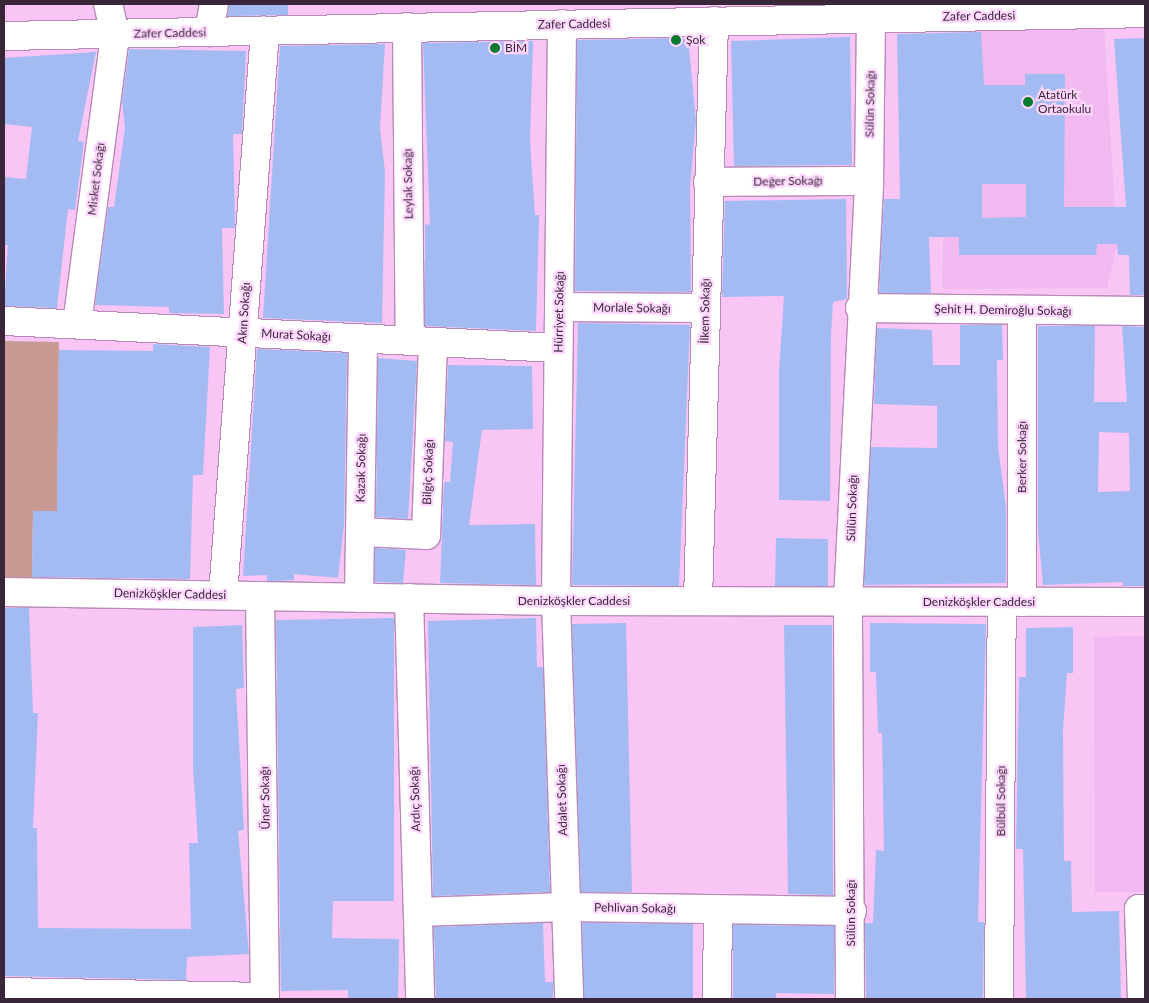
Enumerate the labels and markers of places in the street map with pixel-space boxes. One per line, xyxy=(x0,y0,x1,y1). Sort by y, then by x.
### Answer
place label: Şok xyxy=(686,33,705,47)
marker: Şok xyxy=(670,34,682,46)
place label: BİM xyxy=(505,41,527,55)
marker: BİM xyxy=(489,42,501,54)
place label: Atatürk Ortaokulu xyxy=(1038,88,1091,116)
marker: Atatürk Ortaokulu xyxy=(1022,96,1034,108)

